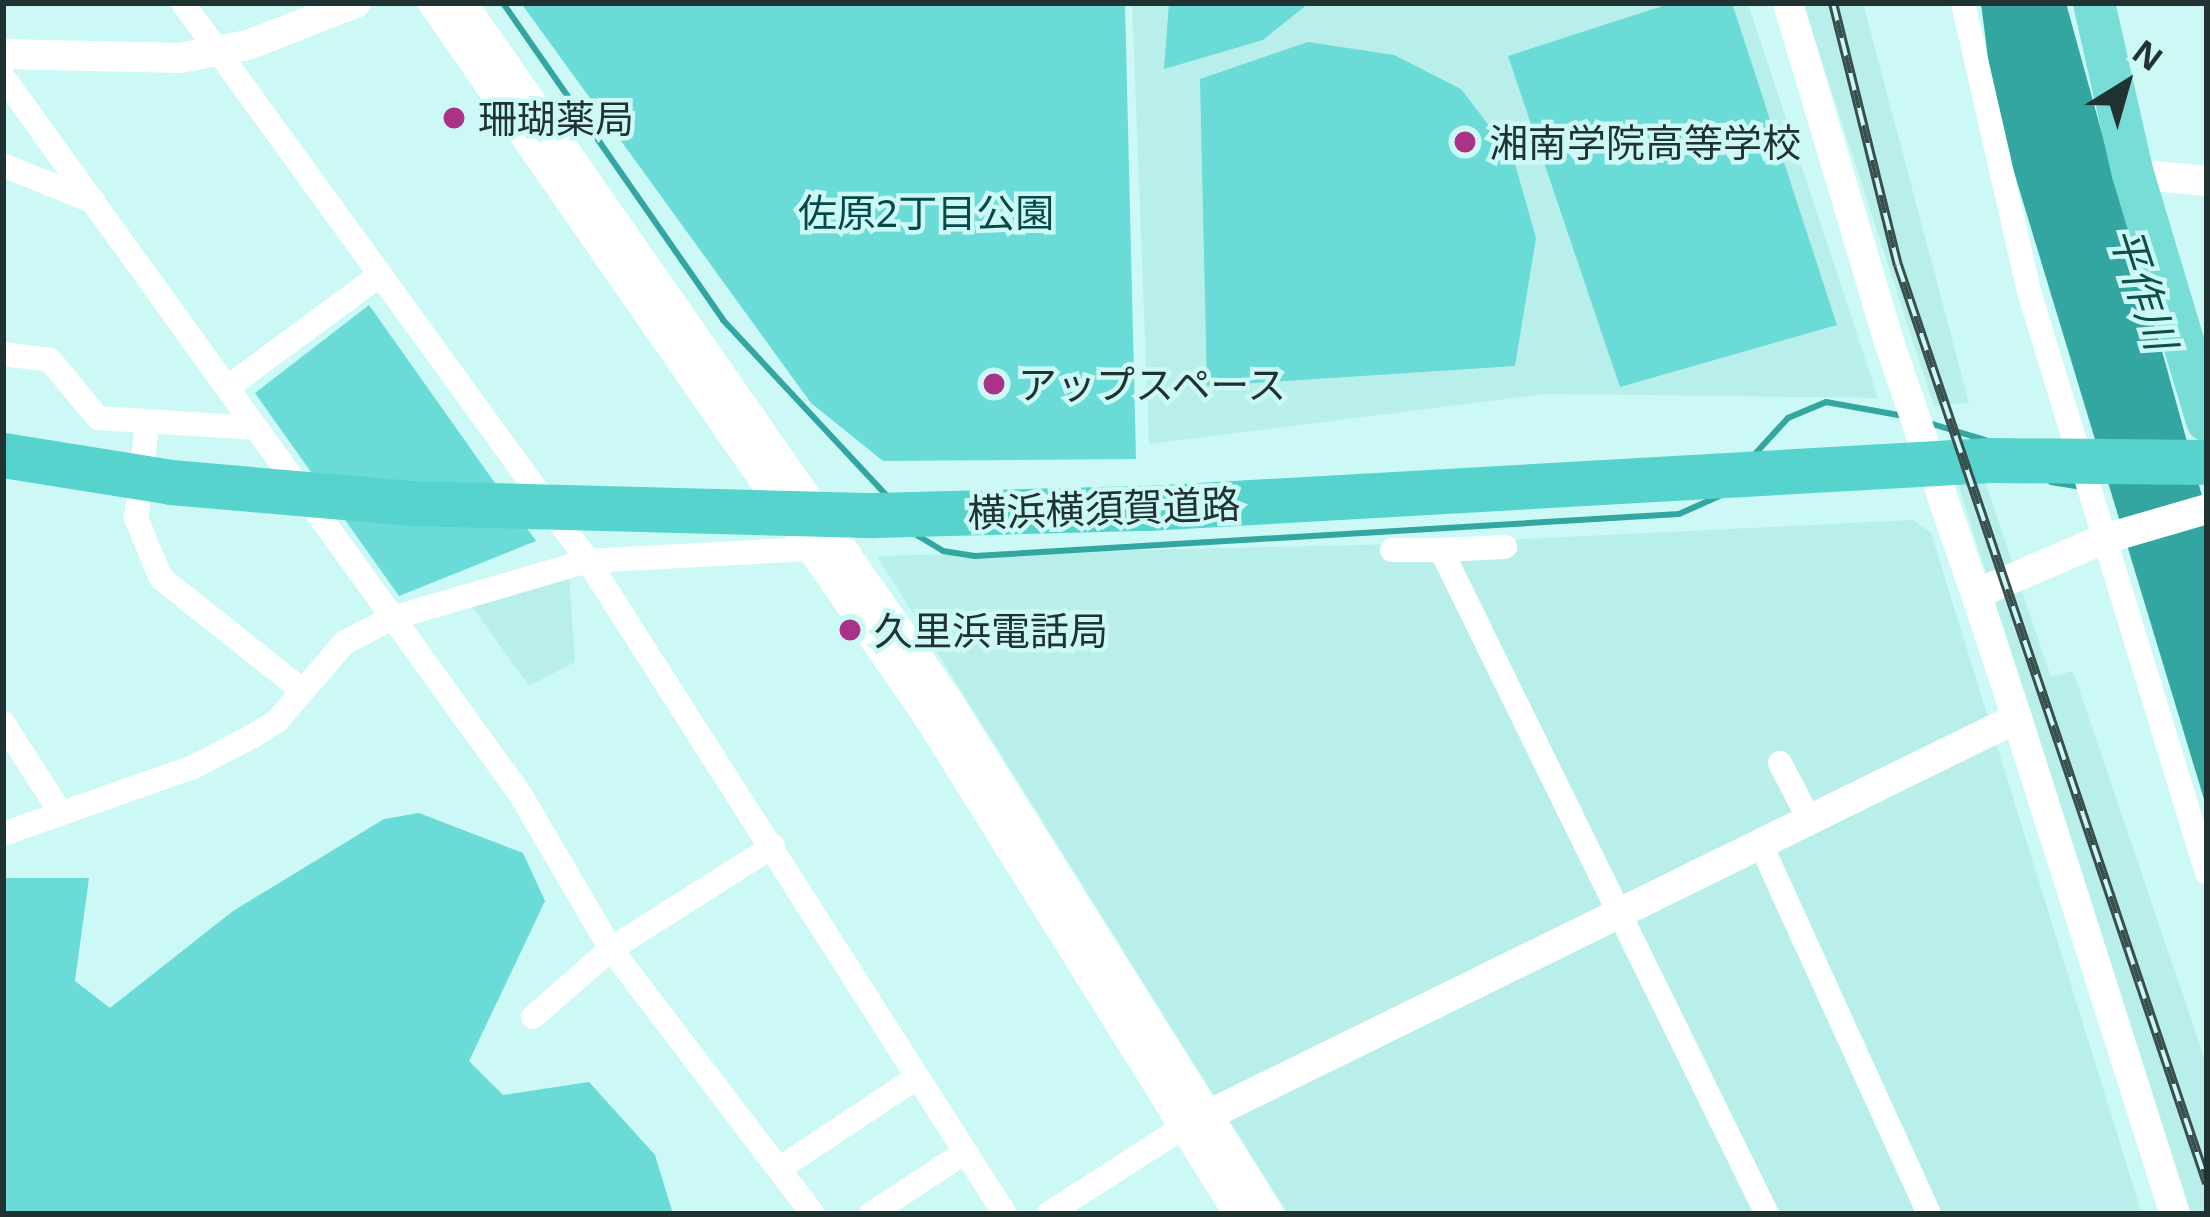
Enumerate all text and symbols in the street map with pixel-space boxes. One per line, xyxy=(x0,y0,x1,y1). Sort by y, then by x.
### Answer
north arrow xyxy=(2066,24,2186,144)
text: N xyxy=(2124,29,2172,81)
place label: 珊瑚薬局 xyxy=(478,95,634,141)
marker: 珊瑚薬局 xyxy=(441,105,467,131)
place label: 湘南学院高等学校 xyxy=(1489,119,1801,165)
marker: 湘南学院高等学校 xyxy=(1452,129,1478,155)
park label: 佐原2丁目公園 xyxy=(798,189,1054,235)
water label: 平作川 xyxy=(2101,220,2187,356)
place label: アップスペース xyxy=(1018,361,1291,407)
marker: アップスペース xyxy=(981,371,1007,397)
street label: 横浜横須賀道路 xyxy=(967,480,1241,536)
place label: 久里浜電話局 xyxy=(874,607,1108,653)
marker: 久里浜電話局 xyxy=(837,617,863,643)

